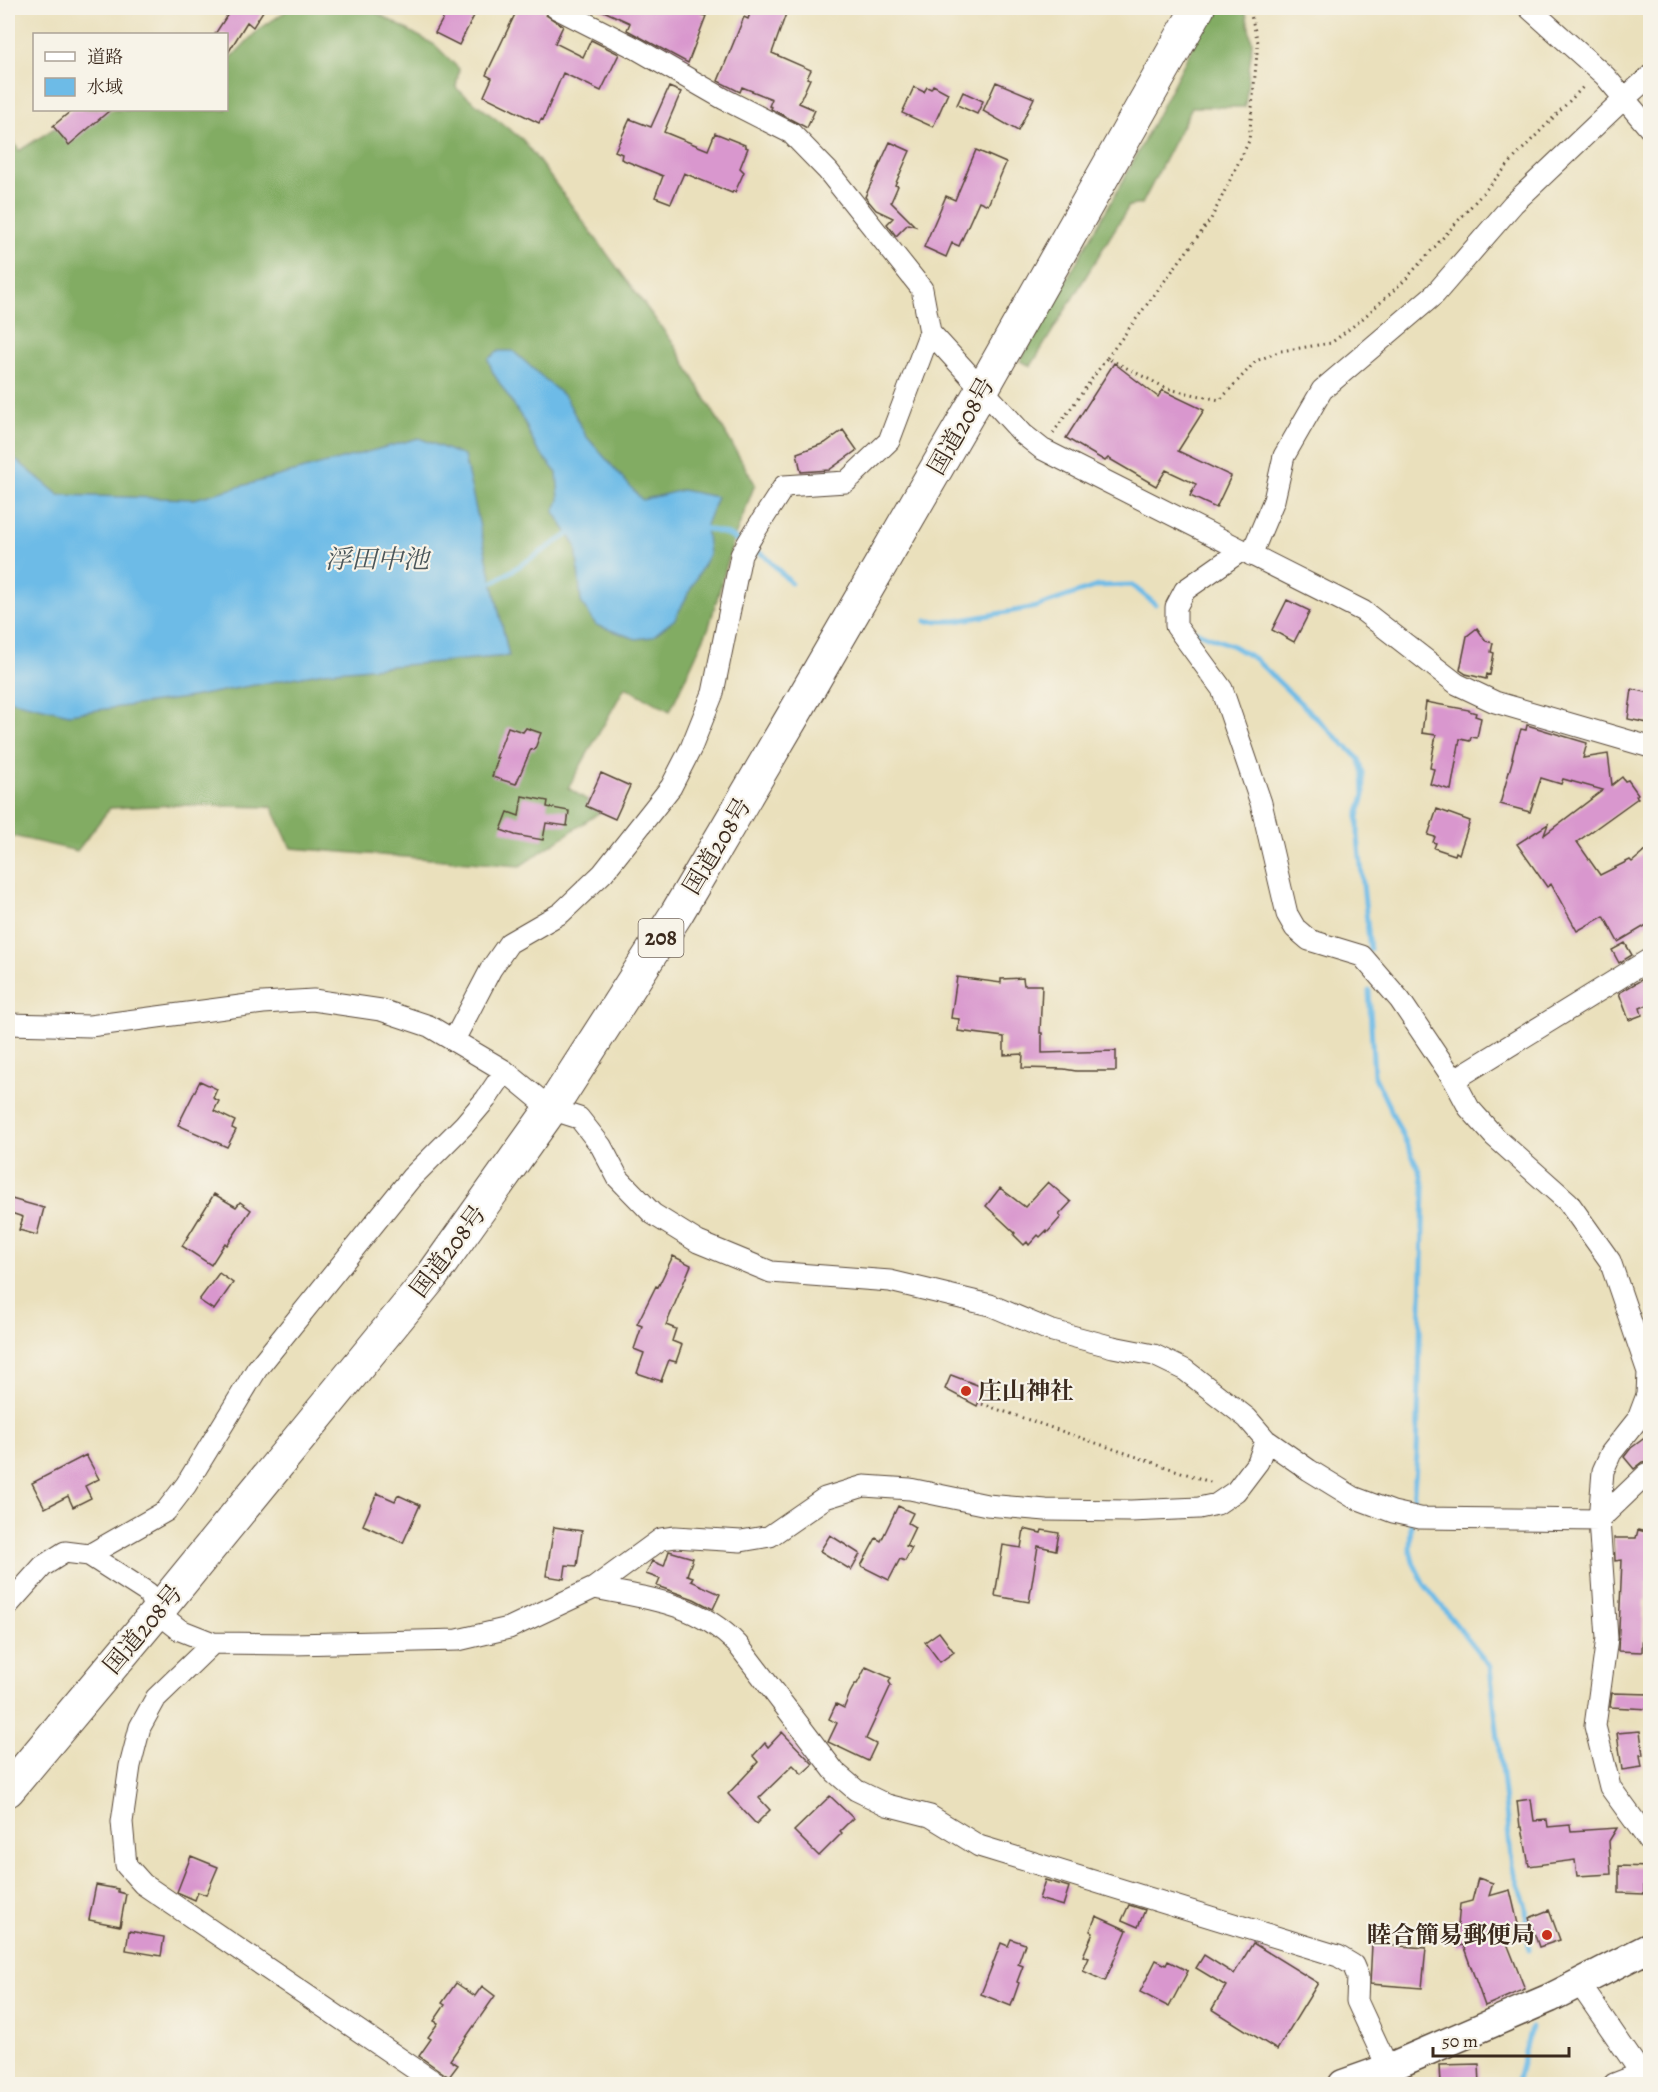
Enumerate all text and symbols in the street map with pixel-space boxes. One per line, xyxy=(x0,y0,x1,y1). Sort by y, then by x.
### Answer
legend xyxy=(33,33,228,111)
text: 道路 xyxy=(87,45,123,69)
text: 水域 xyxy=(87,75,123,99)
street label: 国道208号 xyxy=(920,371,1002,481)
water label: 浮田中池 xyxy=(325,542,432,577)
street label: 国道208号 xyxy=(676,792,758,900)
road number: 208 xyxy=(638,919,684,957)
street label: 国道208号 xyxy=(403,1198,493,1304)
place label: 庄山神社 xyxy=(978,1375,1074,1407)
marker: 庄山神社 xyxy=(959,1384,973,1398)
street label: 国道208号 xyxy=(96,1577,190,1681)
place label: 睦合簡易郵便局 xyxy=(1367,1919,1535,1951)
marker: 睦合簡易郵便局 xyxy=(1540,1928,1554,1942)
scale bar xyxy=(1433,2020,1570,2058)
text: 50 m xyxy=(1442,2029,1478,2053)

